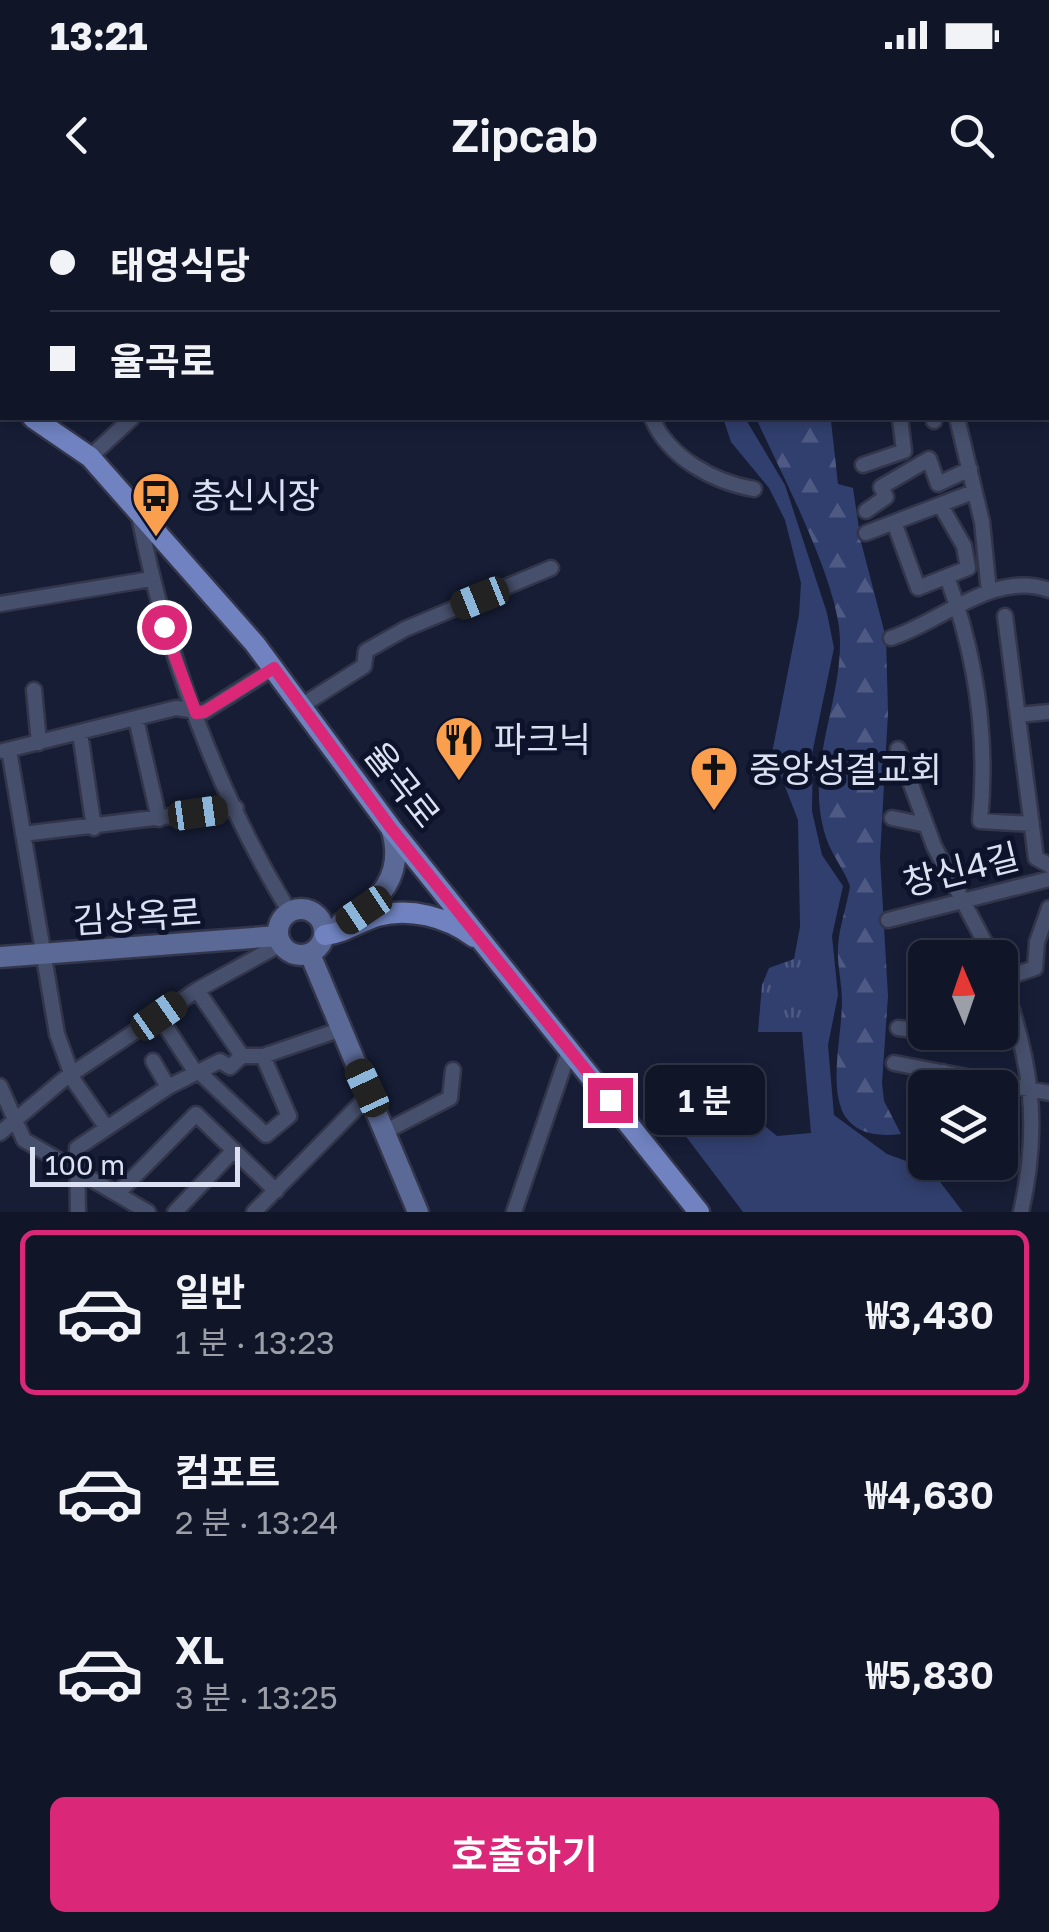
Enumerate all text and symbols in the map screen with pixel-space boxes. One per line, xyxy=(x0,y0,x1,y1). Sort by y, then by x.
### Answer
text: 13:21 xyxy=(50,13,148,58)
icon: back xyxy=(50,108,105,163)
text: Zipcab xyxy=(451,108,598,162)
icon: search xyxy=(944,108,999,163)
text: 태영식당 xyxy=(110,242,250,287)
text: 율곡로 xyxy=(110,338,215,383)
bus stop icon: 충신시장 xyxy=(130,470,182,538)
place label: 충신시장 xyxy=(191,474,320,516)
car xyxy=(447,573,513,623)
route start xyxy=(142,605,187,650)
restaurant icon: 파크닉 xyxy=(433,714,485,782)
place label: 파크닉 xyxy=(494,718,591,760)
street label: 율곡로 xyxy=(357,733,449,835)
church icon: 중앙성결교회 xyxy=(688,744,740,812)
place label: 중앙성결교회 xyxy=(749,748,942,790)
car xyxy=(166,794,230,832)
street label: 창신4길 xyxy=(898,834,1023,904)
car xyxy=(331,881,397,939)
street label: 김상옥로 xyxy=(71,891,203,941)
north arrow xyxy=(908,940,1018,1050)
map controls xyxy=(908,940,1018,1180)
car xyxy=(126,987,192,1045)
car xyxy=(341,1054,393,1122)
callout: 1 분 xyxy=(645,1065,765,1135)
button: layers xyxy=(908,1070,1018,1180)
route end xyxy=(588,1078,633,1123)
text: 1 분 xyxy=(678,1081,732,1119)
scale bar xyxy=(30,1142,240,1186)
text: 100 m xyxy=(45,1148,125,1181)
icon: car xyxy=(55,1268,145,1358)
text: 일반 xyxy=(175,1269,245,1314)
text: ₩3,430 xyxy=(866,1292,994,1337)
text: 1 분 · 13:23 xyxy=(175,1323,335,1361)
icon: car xyxy=(55,1448,145,1538)
text: 컴포트 xyxy=(175,1449,280,1494)
text: ₩4,630 xyxy=(865,1472,994,1517)
text: 2 분 · 13:24 xyxy=(175,1503,339,1541)
text: XL xyxy=(175,1627,224,1672)
icon: car xyxy=(55,1628,145,1718)
text: ₩5,830 xyxy=(866,1652,994,1697)
text: 3 분 · 13:25 xyxy=(175,1678,338,1716)
button: 호출하기 xyxy=(50,1797,999,1912)

